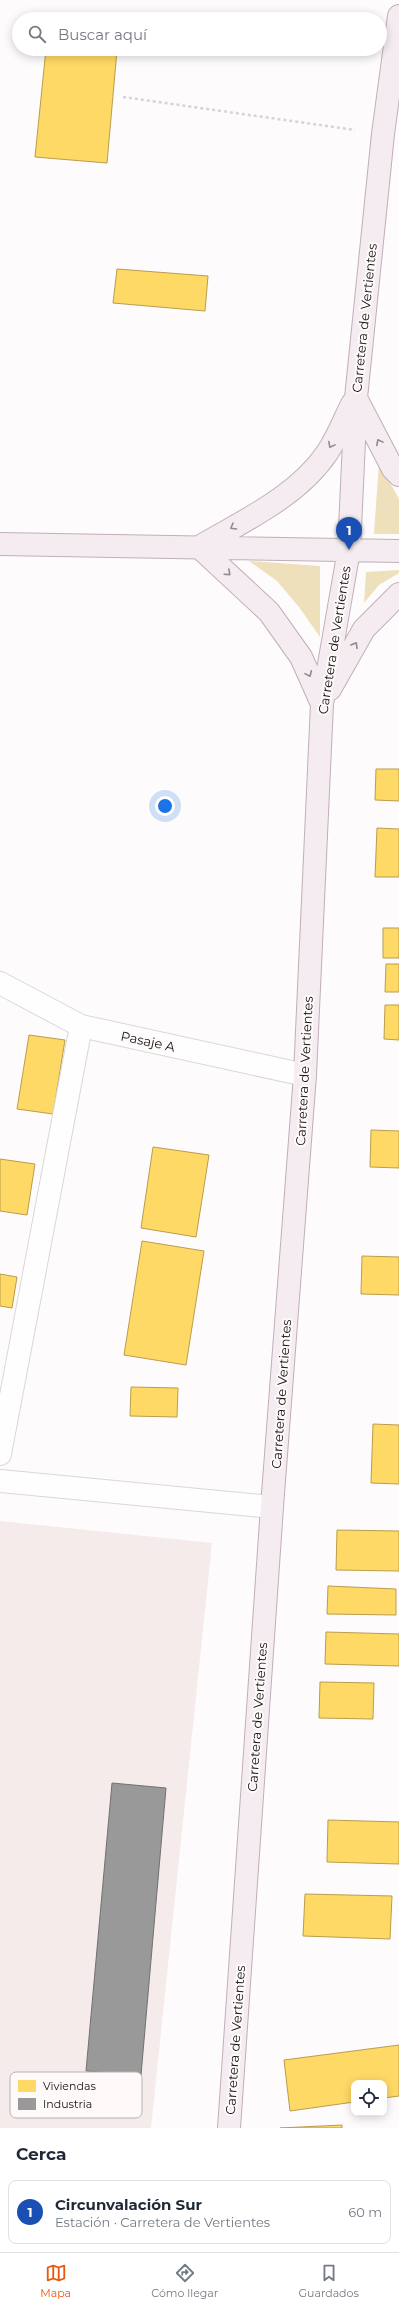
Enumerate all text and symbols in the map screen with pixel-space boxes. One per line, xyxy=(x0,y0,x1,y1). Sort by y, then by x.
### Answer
search box xyxy=(12,12,387,56)
icon: search xyxy=(26,23,48,45)
text: Buscar aquí xyxy=(58,25,147,44)
street label: Carretera de Vertientes xyxy=(348,243,380,393)
one-way arrow xyxy=(376,438,384,446)
one-way arrow xyxy=(328,441,336,448)
pin: 1 xyxy=(336,517,362,550)
one-way arrow xyxy=(230,523,237,530)
street label: Carretera de Vertientes xyxy=(314,565,354,715)
one-way arrow xyxy=(224,568,231,575)
one-way arrow xyxy=(350,642,357,649)
one-way arrow xyxy=(304,669,312,677)
your location xyxy=(155,796,175,816)
street label: Carretera de Vertientes xyxy=(292,996,316,1146)
street label: Pasaje A xyxy=(119,1027,177,1055)
street label: Carretera de Vertientes xyxy=(268,1319,294,1469)
street label: Carretera de Vertientes xyxy=(244,1642,270,1792)
street label: Carretera de Vertientes xyxy=(222,1965,248,2115)
legend xyxy=(10,2072,142,2118)
text: Viviendas xyxy=(43,2079,96,2093)
map controls xyxy=(351,2080,387,2116)
button: locate xyxy=(351,2080,387,2116)
text: Industria xyxy=(43,2097,92,2111)
text: Cerca xyxy=(16,2144,66,2164)
text: Circunvalación Sur xyxy=(55,2195,202,2214)
text: 1 xyxy=(27,2204,33,2220)
text: 60 m xyxy=(348,2204,382,2220)
text: Estación · Carretera de Vertientes xyxy=(55,2214,270,2230)
tab: Mapa xyxy=(40,2262,71,2300)
tab: Cómo llegar xyxy=(151,2262,218,2300)
tab: Guardados xyxy=(299,2262,359,2300)

